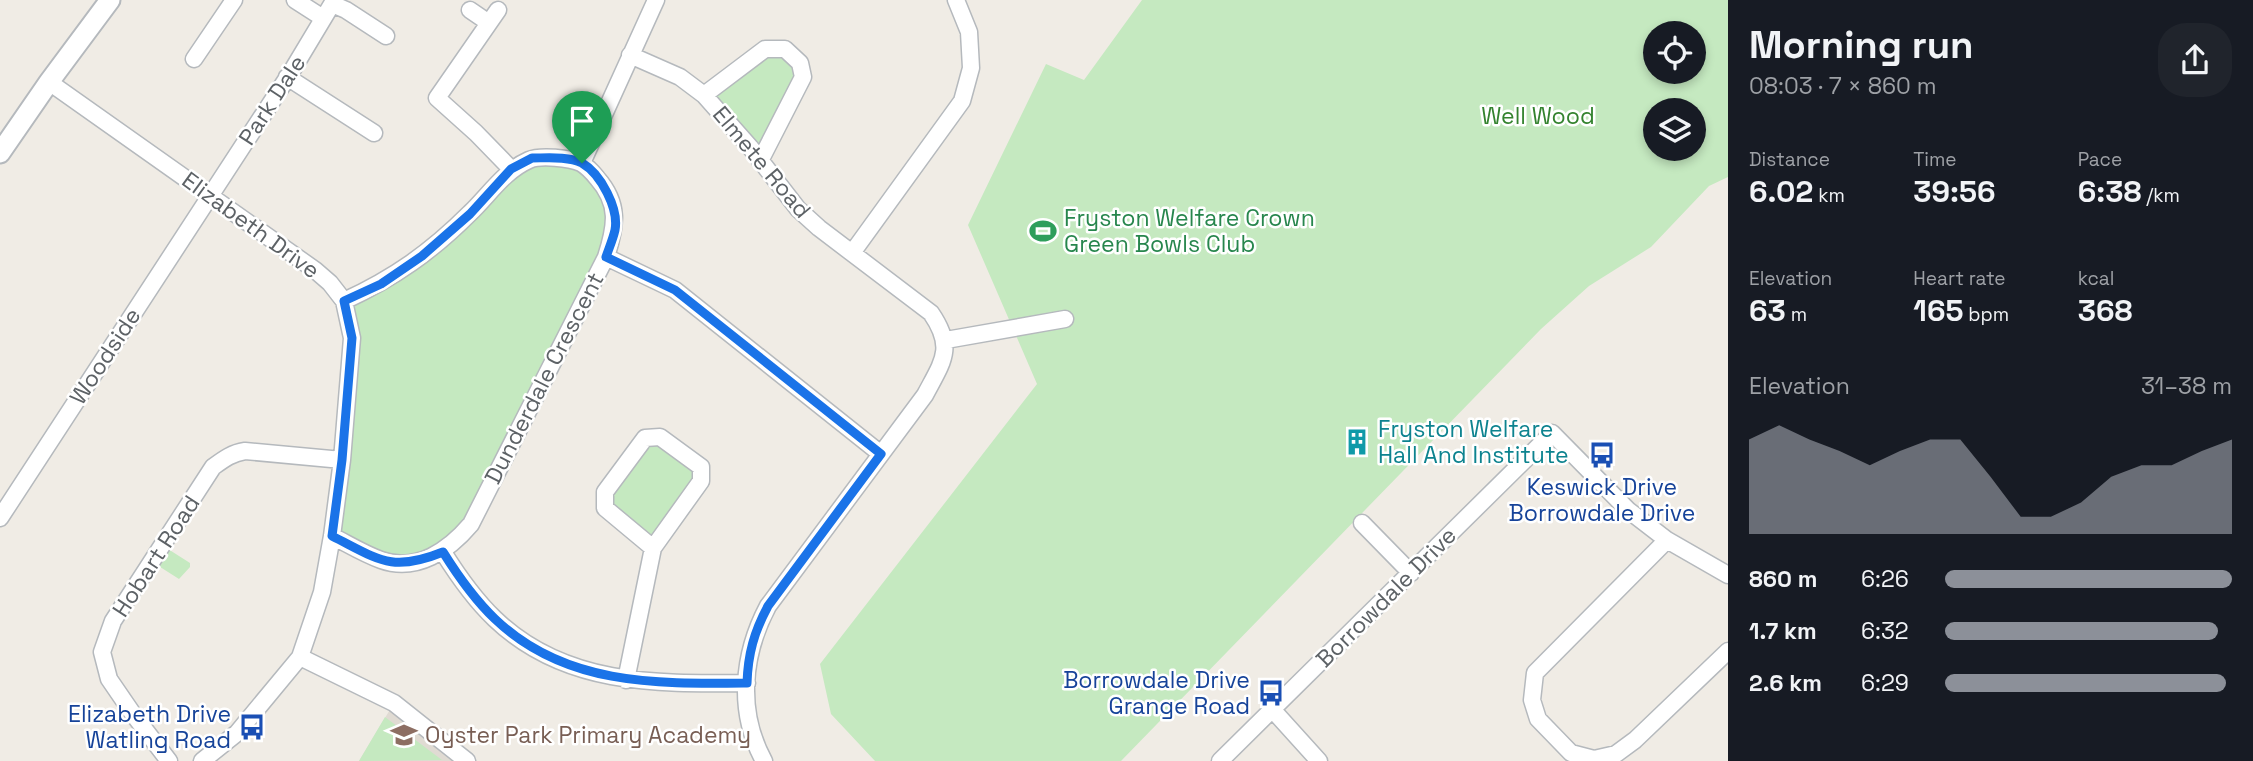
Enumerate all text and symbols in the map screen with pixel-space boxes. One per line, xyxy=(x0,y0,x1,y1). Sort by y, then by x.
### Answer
map controls xyxy=(1643,21,1706,161)
button: locate xyxy=(1643,21,1706,84)
text: Morning run xyxy=(1749,21,1974,69)
button: share xyxy=(2158,23,2232,97)
street label: Park Dale xyxy=(232,49,312,151)
text: 08:03 · 7 × 860 m xyxy=(1749,71,1937,101)
pin xyxy=(552,91,612,163)
button: layers xyxy=(1643,98,1706,161)
street label: Elmete Road xyxy=(706,100,818,224)
park label: Well Wood xyxy=(1481,101,1595,131)
icon: arrive xyxy=(563,102,601,140)
text: Distance xyxy=(1749,147,1830,172)
text: Time xyxy=(1913,147,1957,172)
text: Pace xyxy=(2078,147,2122,172)
street label: Elizabeth Drive xyxy=(176,165,326,285)
text: 6.02 xyxy=(1749,172,1813,211)
text: 39:56 xyxy=(1913,172,1996,211)
text: 6:38 xyxy=(2078,172,2141,211)
text: km xyxy=(1813,183,1845,208)
text: /km xyxy=(2141,183,2180,208)
place label: Fryston Welfare Crown Green Bowls Club xyxy=(1064,203,1315,259)
sports icon: Fryston Welfare Crown Green Bowls Club xyxy=(1028,216,1058,246)
text: Elevation xyxy=(1749,266,1832,291)
text: Heart rate xyxy=(1913,266,2006,291)
text: kcal xyxy=(2078,266,2114,291)
street label: Dunderdale Crescent xyxy=(478,267,610,489)
text: 63 xyxy=(1749,291,1786,330)
text: 165 xyxy=(1913,291,1963,330)
text: 368 xyxy=(2078,291,2132,330)
street label: Woodside xyxy=(63,302,147,410)
text: m xyxy=(1786,302,1807,327)
text: bpm xyxy=(1963,302,2009,327)
text: Elevation xyxy=(1749,371,1850,401)
text: 31–38 m xyxy=(2141,371,2232,401)
place label: Fryston Welfare Hall And Institute xyxy=(1378,414,1569,470)
building icon: Fryston Welfare Hall And Institute xyxy=(1342,427,1372,457)
bus stop icon: Keswick Drive Borrowdale Drive xyxy=(1587,440,1617,470)
place label: Keswick Drive Borrowdale Drive xyxy=(1509,472,1695,528)
street label: Hobart Road xyxy=(106,490,206,622)
street label: Borrowdale Drive xyxy=(1309,520,1463,674)
text: 860 m xyxy=(1749,564,1817,594)
text: 6:26 xyxy=(1861,564,1909,594)
text: 1.7 km xyxy=(1749,616,1817,646)
text: 6:32 xyxy=(1861,616,1909,646)
place label: Borrowdale Drive Grange Road xyxy=(1063,665,1250,721)
text: 2.6 km xyxy=(1749,668,1822,698)
text: 6:29 xyxy=(1861,668,1909,698)
bus stop icon: Borrowdale Drive Grange Road xyxy=(1256,678,1286,708)
place label: Elizabeth Drive Watling Road xyxy=(68,699,231,755)
bus stop icon: Elizabeth Drive Watling Road xyxy=(237,712,267,742)
school or university icon: Oyster Park Primary Academy xyxy=(389,720,419,750)
place label: Oyster Park Primary Academy xyxy=(425,720,751,750)

